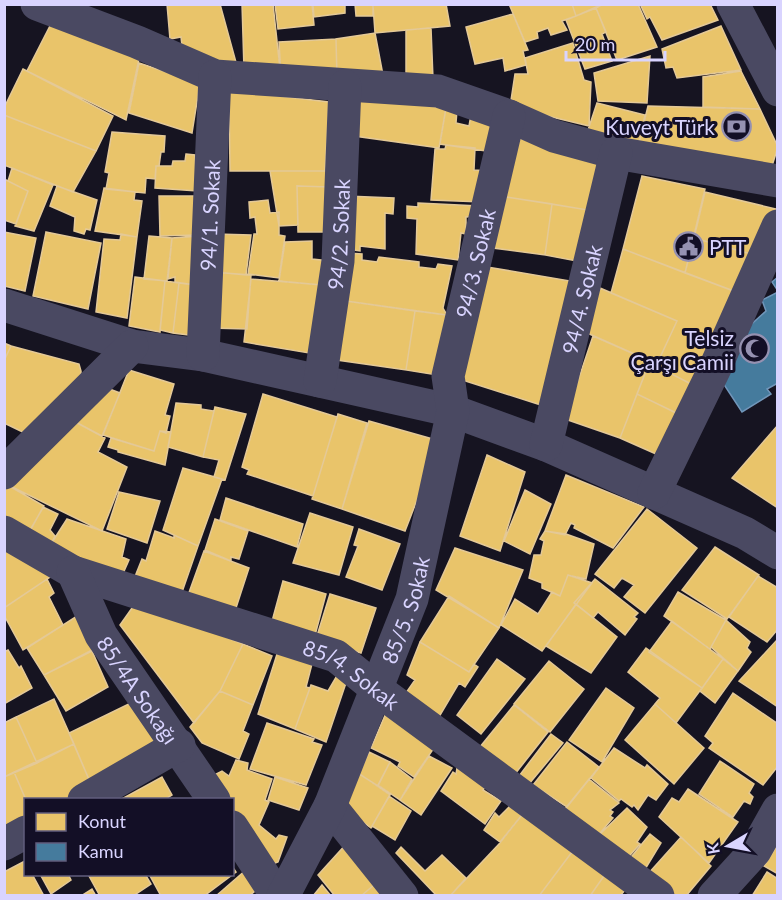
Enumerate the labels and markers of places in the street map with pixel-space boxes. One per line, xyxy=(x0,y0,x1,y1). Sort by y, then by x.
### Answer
bank icon: Kuveyt Türk xyxy=(720,110,752,142)
place label: Kuveyt Türk xyxy=(605,114,715,139)
public building icon: PTT xyxy=(672,230,704,262)
place label: PTT xyxy=(709,234,747,259)
place label: Telsiz Çarşı Camii xyxy=(631,325,734,374)
mosque icon: Telsiz Çarşı Camii xyxy=(739,333,771,365)

